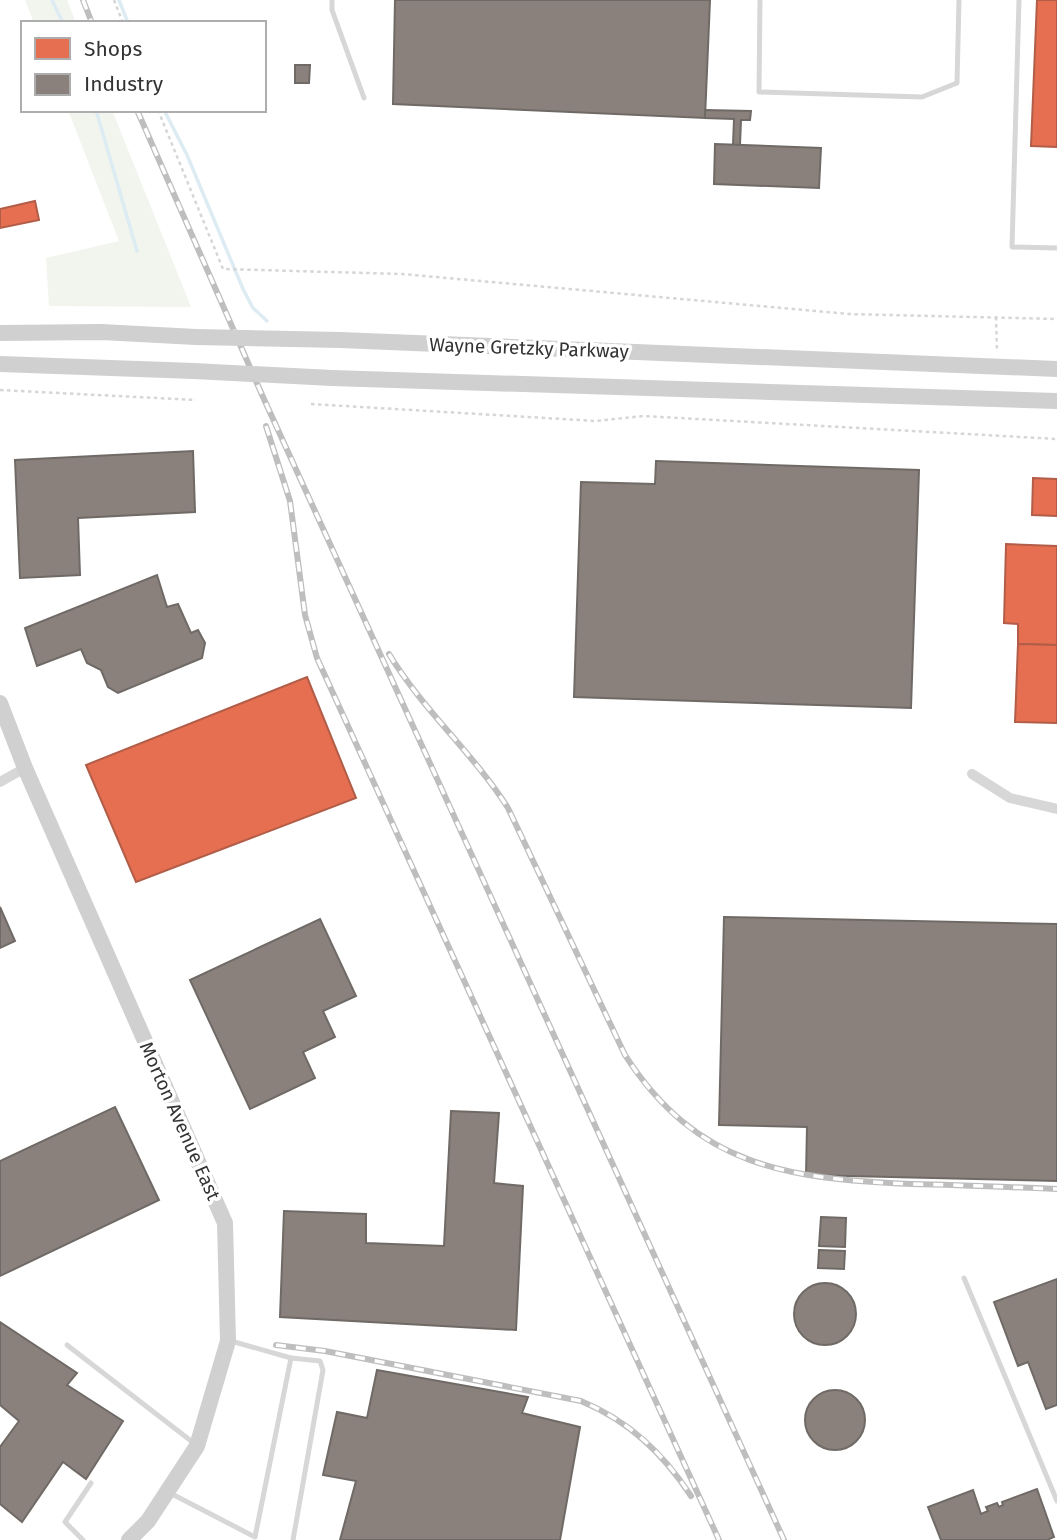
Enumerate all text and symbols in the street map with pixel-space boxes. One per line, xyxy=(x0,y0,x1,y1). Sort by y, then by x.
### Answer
legend xyxy=(21,21,266,112)
text: Shops xyxy=(84,36,142,62)
text: Industry xyxy=(84,71,164,97)
street label: Wayne Gretzky Parkway xyxy=(429,333,630,363)
street label: Morton Avenue East xyxy=(135,1038,225,1204)

